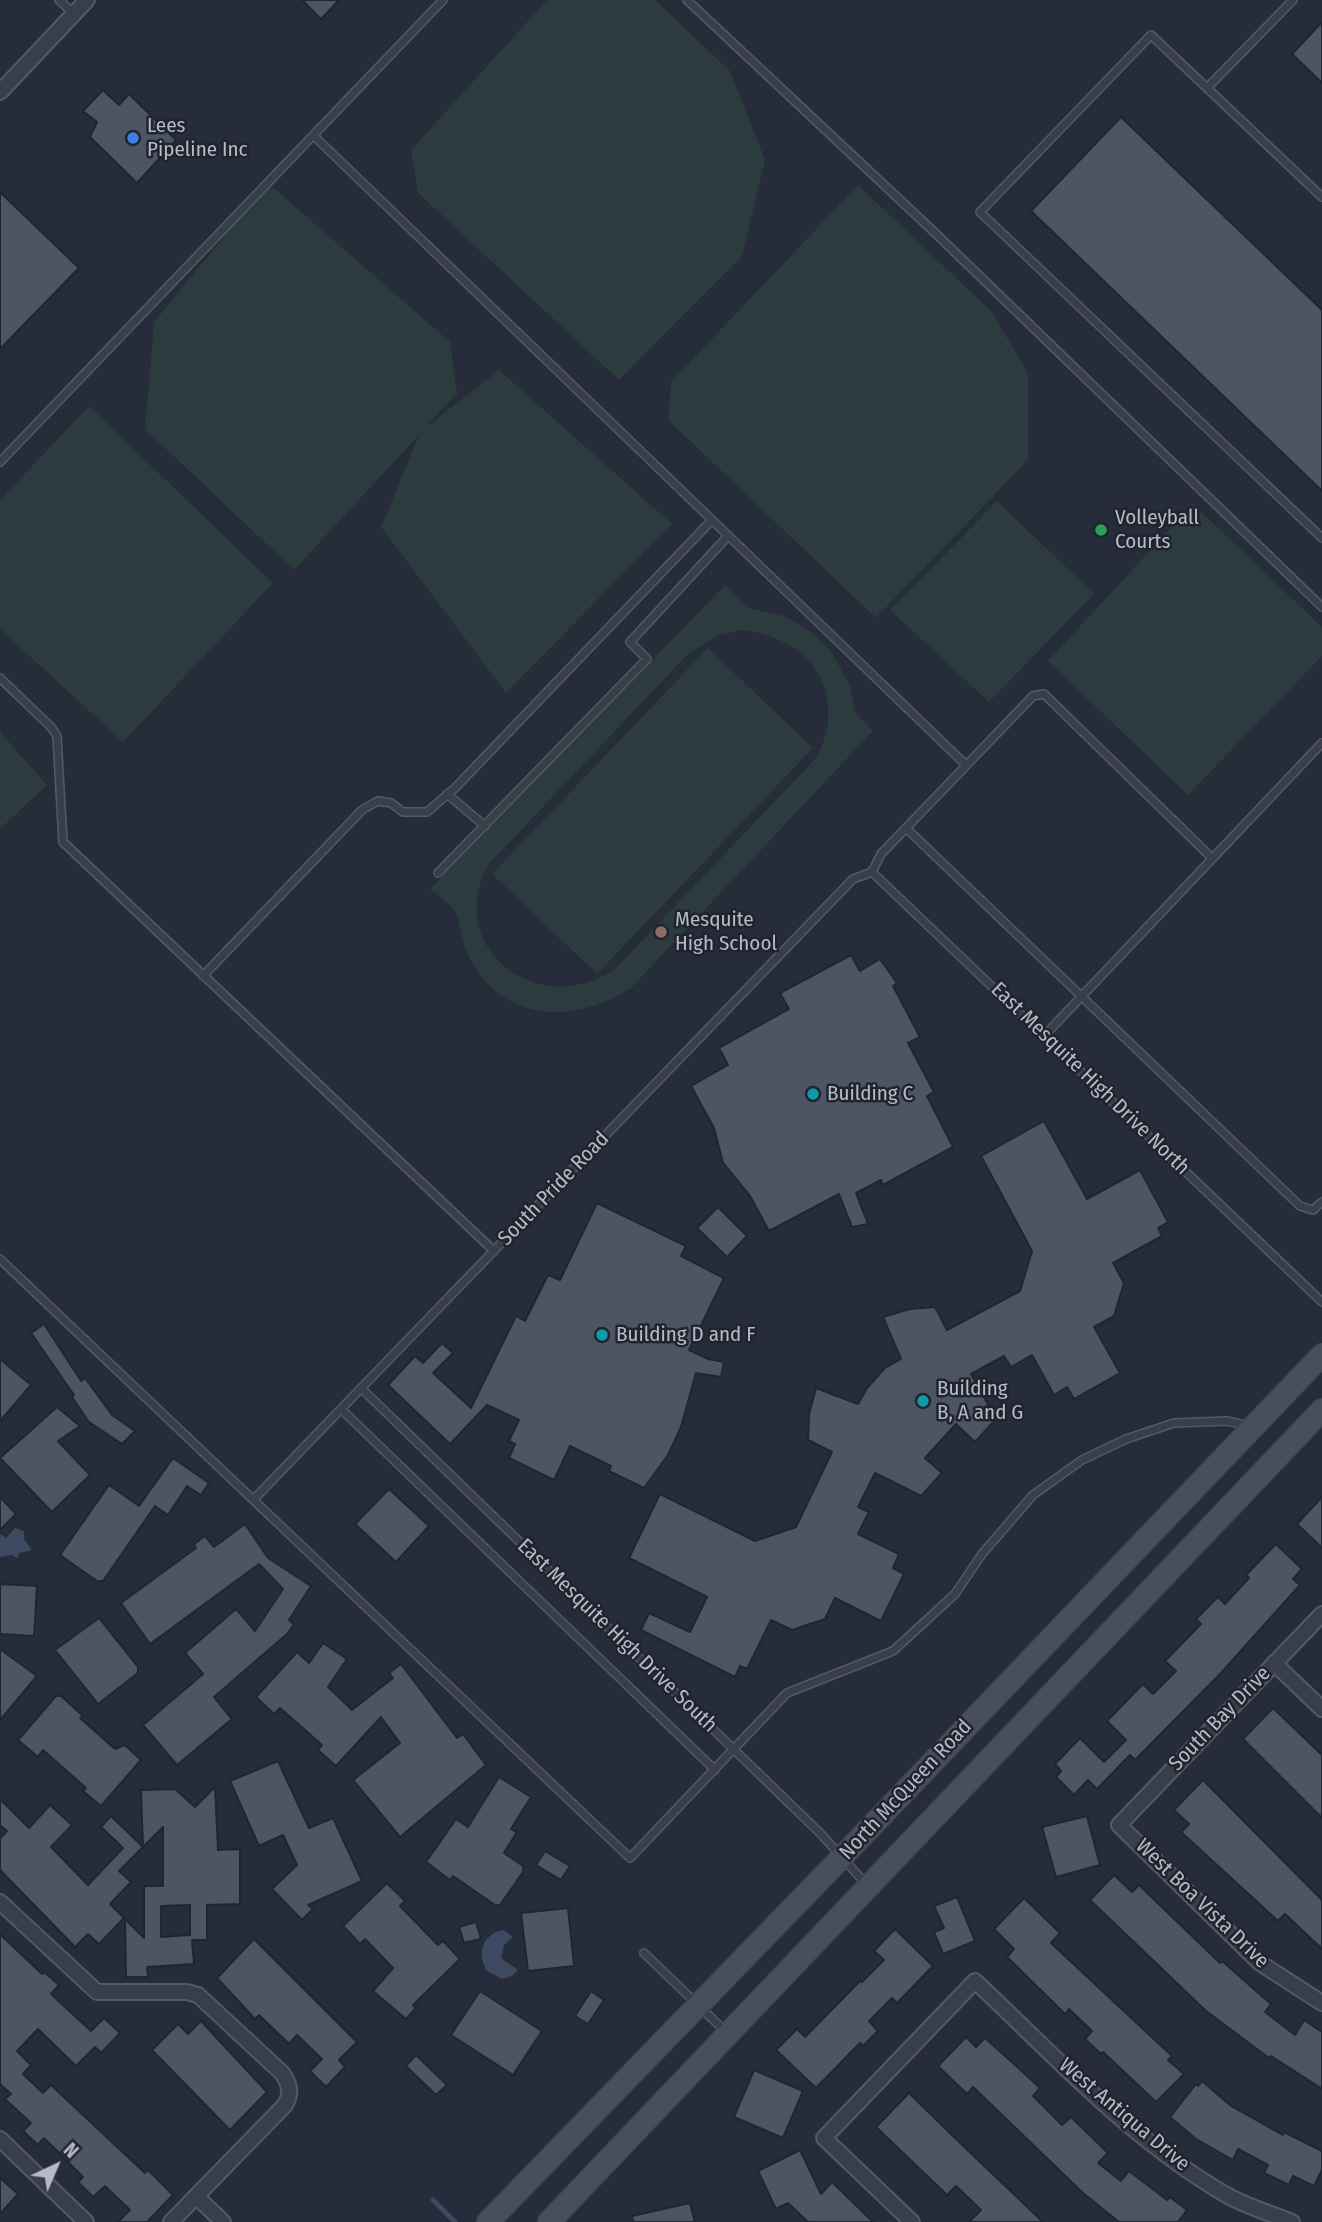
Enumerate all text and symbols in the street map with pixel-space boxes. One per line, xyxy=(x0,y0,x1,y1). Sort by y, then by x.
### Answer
place label: Lees Pipeline Inc xyxy=(147,113,248,163)
marker: Lees Pipeline Inc xyxy=(125,130,141,146)
place label: Volleyball Courts xyxy=(1115,505,1199,555)
marker: Volleyball Courts xyxy=(1093,522,1109,538)
place label: Mesquite High School xyxy=(675,907,777,957)
marker: Mesquite High School xyxy=(653,924,669,940)
street label: East Mesquite High Drive North xyxy=(985,977,1195,1181)
place label: Building C xyxy=(827,1081,913,1107)
marker: Building C xyxy=(805,1086,821,1102)
street label: South Pride Road xyxy=(493,1127,615,1251)
place label: Building D and F xyxy=(616,1322,756,1348)
marker: Building D and F xyxy=(594,1327,610,1343)
place label: Building B, A and G xyxy=(937,1376,1023,1426)
marker: Building B, A and G xyxy=(915,1393,931,1409)
street label: East Mesquite High Drive South xyxy=(512,1534,722,1738)
street label: South Bay Drive xyxy=(1164,1661,1276,1777)
street label: North McQueen Road xyxy=(835,1715,977,1865)
street label: West Boa Vista Drive xyxy=(1130,1834,1274,1974)
street label: West Antiqua Drive xyxy=(1054,2053,1194,2177)
north arrow xyxy=(21,2131,91,2201)
text: N xyxy=(59,2138,83,2163)

